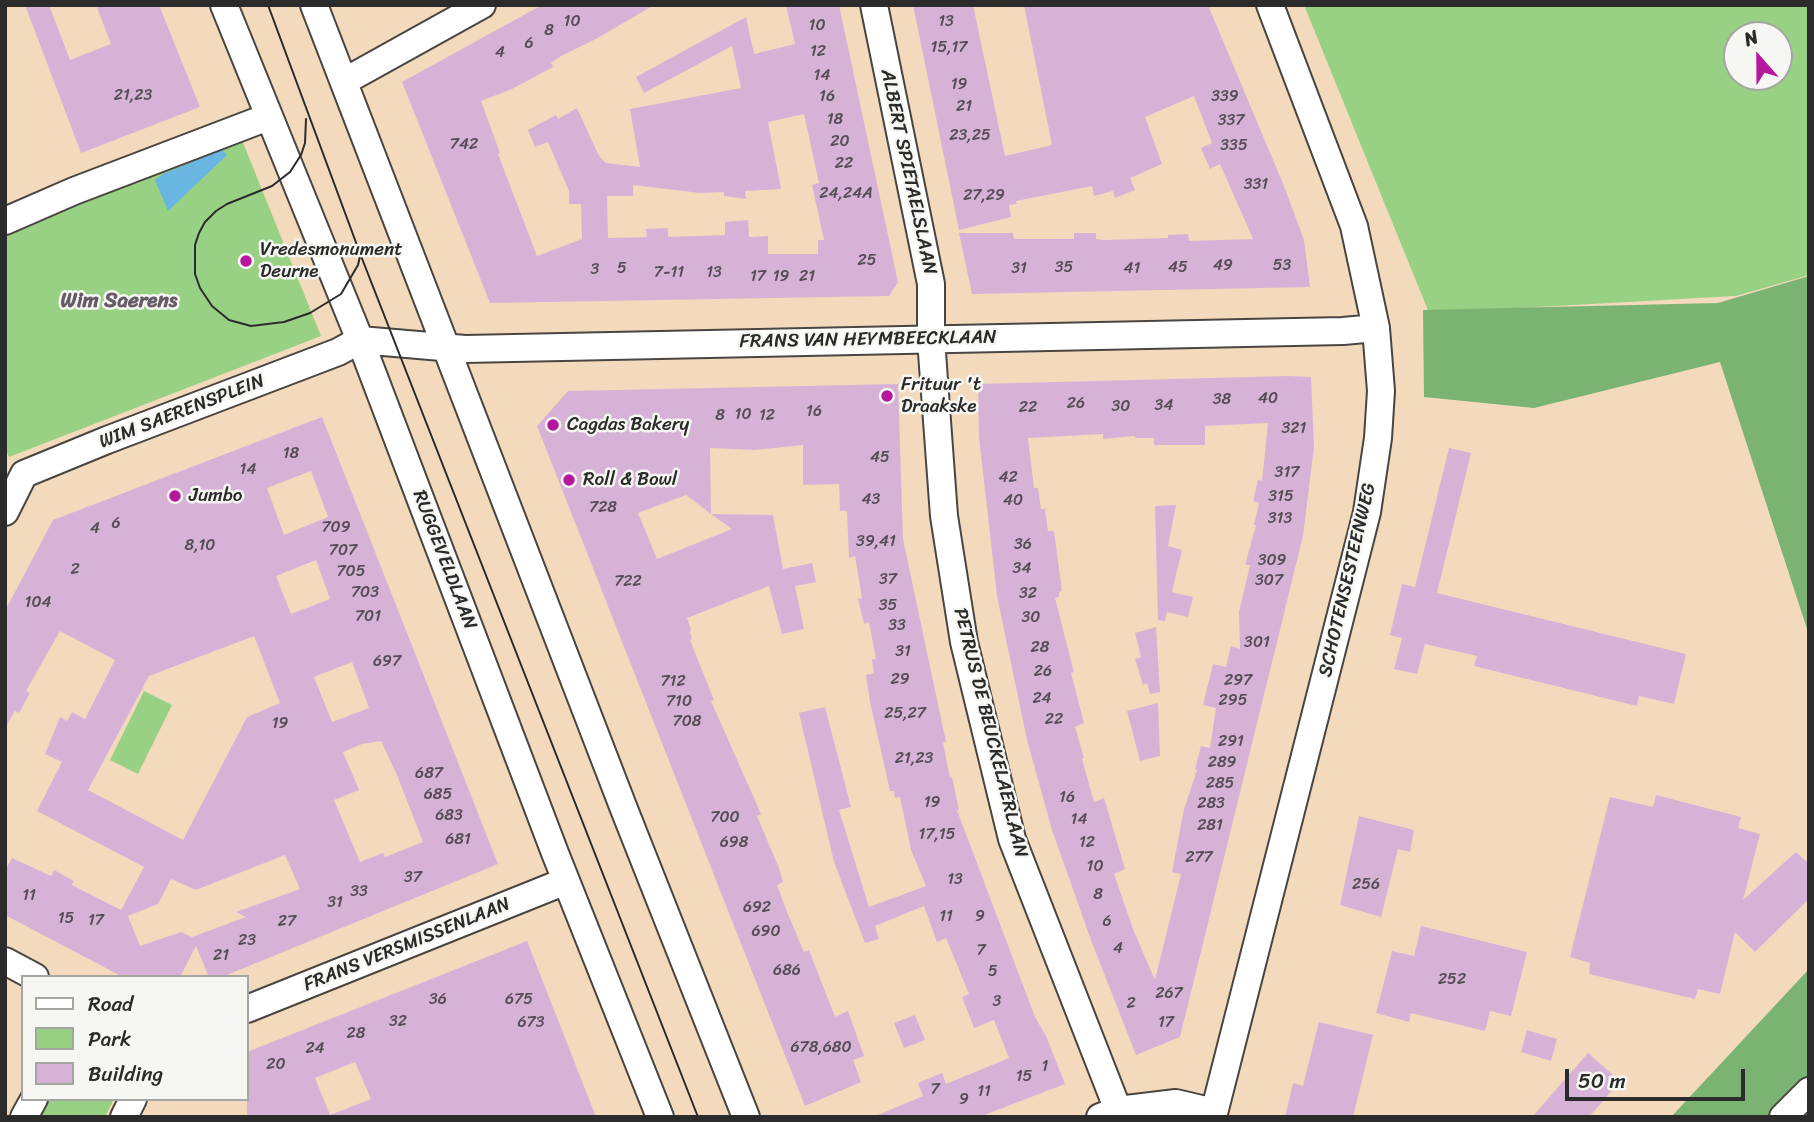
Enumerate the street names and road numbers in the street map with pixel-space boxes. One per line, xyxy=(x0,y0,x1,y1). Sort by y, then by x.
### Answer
street label: ALBERT SPIETAELSLAAN xyxy=(875,67,941,277)
street label: FRANS VAN HEYMBEECKLAAN xyxy=(739,326,997,354)
street label: WIM SAERENSPLEIN xyxy=(96,370,268,454)
street label: SCHOTENSESTEENWEG xyxy=(1315,481,1381,679)
street label: RUGGEVELDLAAN xyxy=(407,487,481,633)
street label: PETRUS DE BEUCKELAERLAAN xyxy=(948,606,1032,860)
street label: FRANS VERSMISSENLAAN xyxy=(300,893,514,997)

